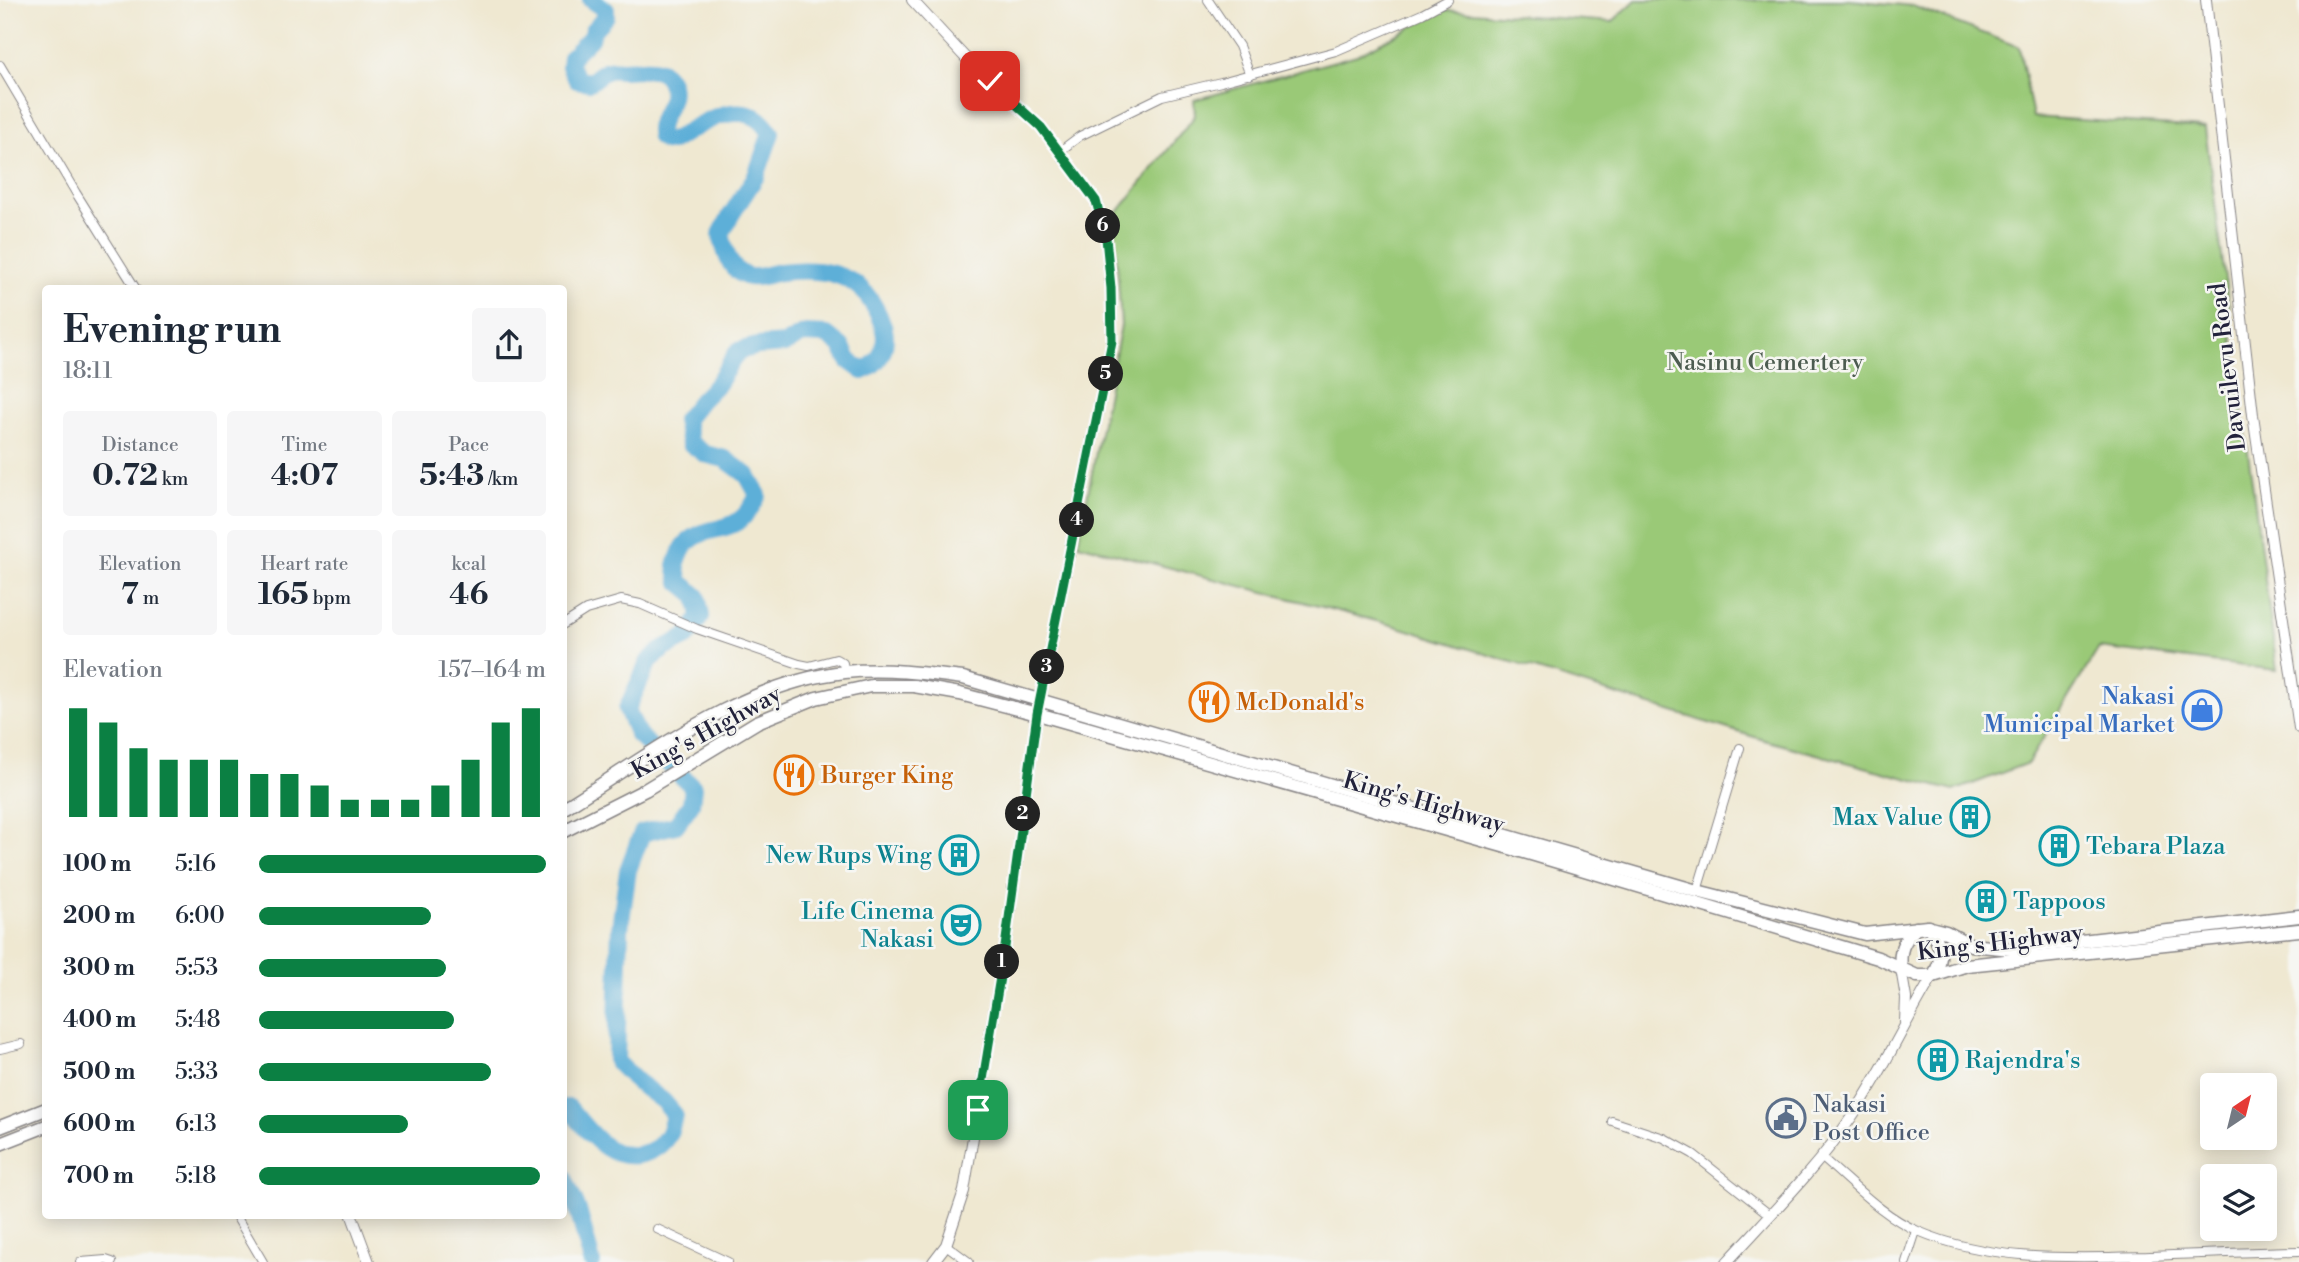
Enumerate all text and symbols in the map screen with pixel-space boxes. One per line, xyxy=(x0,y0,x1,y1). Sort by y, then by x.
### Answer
pin xyxy=(960,51,1020,111)
icon: check xyxy=(971,62,1009,100)
pin: 6 xyxy=(1086,208,1120,244)
text: 6 xyxy=(1097,213,1108,237)
street label: Davuilevu Road xyxy=(2203,281,2253,453)
text: Evening run xyxy=(63,307,281,354)
button: share xyxy=(472,308,546,382)
park label: Nasinu Cemertery xyxy=(1666,348,1864,378)
pin: 5 xyxy=(1088,356,1124,392)
text: 18:11 xyxy=(63,357,112,385)
text: 5 xyxy=(1100,361,1111,385)
text: Distance xyxy=(102,433,179,457)
text: Time xyxy=(282,433,327,457)
text: Pace xyxy=(448,433,489,457)
text: 0.72 xyxy=(92,457,158,495)
text: 4:07 xyxy=(271,457,338,495)
text: 5:43 xyxy=(419,457,484,495)
text: km xyxy=(158,467,188,491)
text: /km xyxy=(484,467,518,491)
pin: 4 xyxy=(1060,503,1094,538)
text: 4 xyxy=(1070,507,1083,531)
text: Elevation xyxy=(99,552,181,576)
text: Heart rate xyxy=(261,552,348,576)
text: kcal xyxy=(452,552,486,576)
text: 7 xyxy=(121,576,139,614)
text: 165 xyxy=(258,576,309,614)
text: 46 xyxy=(449,576,488,614)
text: m xyxy=(139,586,159,610)
text: bpm xyxy=(309,586,351,610)
pin: 3 xyxy=(1030,650,1064,684)
text: 3 xyxy=(1041,654,1052,678)
text: Elevation xyxy=(63,656,163,684)
text: 157–164 m xyxy=(438,656,546,684)
street label: King's Highway xyxy=(626,679,787,786)
restaurant icon: McDonald's xyxy=(1188,681,1230,723)
place label: Nakasi Municipal Market xyxy=(1983,682,2175,740)
place label: McDonald's xyxy=(1236,688,1365,718)
shop icon: Nakasi Municipal Market xyxy=(2181,689,2223,731)
restaurant icon: Burger King xyxy=(773,754,815,796)
place label: Burger King xyxy=(820,761,954,791)
street label: King's Highway xyxy=(1339,766,1508,840)
pin: 2 xyxy=(1006,796,1040,832)
building icon: Max Value xyxy=(1949,796,1991,838)
text: 2 xyxy=(1017,801,1028,825)
place label: Max Value xyxy=(1832,803,1943,833)
building icon: Tebara Plaza xyxy=(2038,825,2080,867)
place label: Tebara Plaza xyxy=(2086,832,2226,862)
building icon: New Rups Wing xyxy=(938,834,980,876)
place label: New Rups Wing xyxy=(766,841,933,871)
text: 100 m xyxy=(63,850,131,878)
text: 5:16 xyxy=(175,850,216,878)
building icon: Tappoos xyxy=(1965,880,2007,922)
place label: Tappoos xyxy=(2013,887,2106,917)
place label: Life Cinema Nakasi xyxy=(801,897,935,955)
text: 200 m xyxy=(63,902,135,930)
text: 6:00 xyxy=(175,902,225,930)
theatre icon: Life Cinema Nakasi xyxy=(940,904,982,946)
street label: King's Highway xyxy=(1915,918,2085,968)
pin: 1 xyxy=(984,944,1020,979)
text: 1 xyxy=(997,949,1006,973)
text: 300 m xyxy=(63,954,135,982)
text: 5:53 xyxy=(175,954,218,982)
text: 400 m xyxy=(63,1006,136,1034)
text: 5:48 xyxy=(175,1006,221,1034)
building icon: Rajendra's xyxy=(1917,1039,1959,1081)
place label: Rajendra's xyxy=(1965,1046,2080,1076)
text: 500 m xyxy=(63,1058,135,1086)
text: 5:33 xyxy=(175,1058,218,1086)
north arrow xyxy=(2200,1073,2277,1150)
map controls xyxy=(2200,1073,2277,1241)
pin xyxy=(948,1080,1008,1140)
place label: Nakasi Post Office xyxy=(1813,1090,1930,1148)
icon: arrive xyxy=(959,1091,997,1129)
public building icon: Nakasi Post Office xyxy=(1765,1097,1807,1139)
text: 600 m xyxy=(63,1110,136,1138)
text: 6:13 xyxy=(175,1110,217,1138)
text: 700 m xyxy=(63,1162,134,1190)
text: 5:18 xyxy=(175,1162,216,1190)
button: layers xyxy=(2200,1164,2277,1241)

